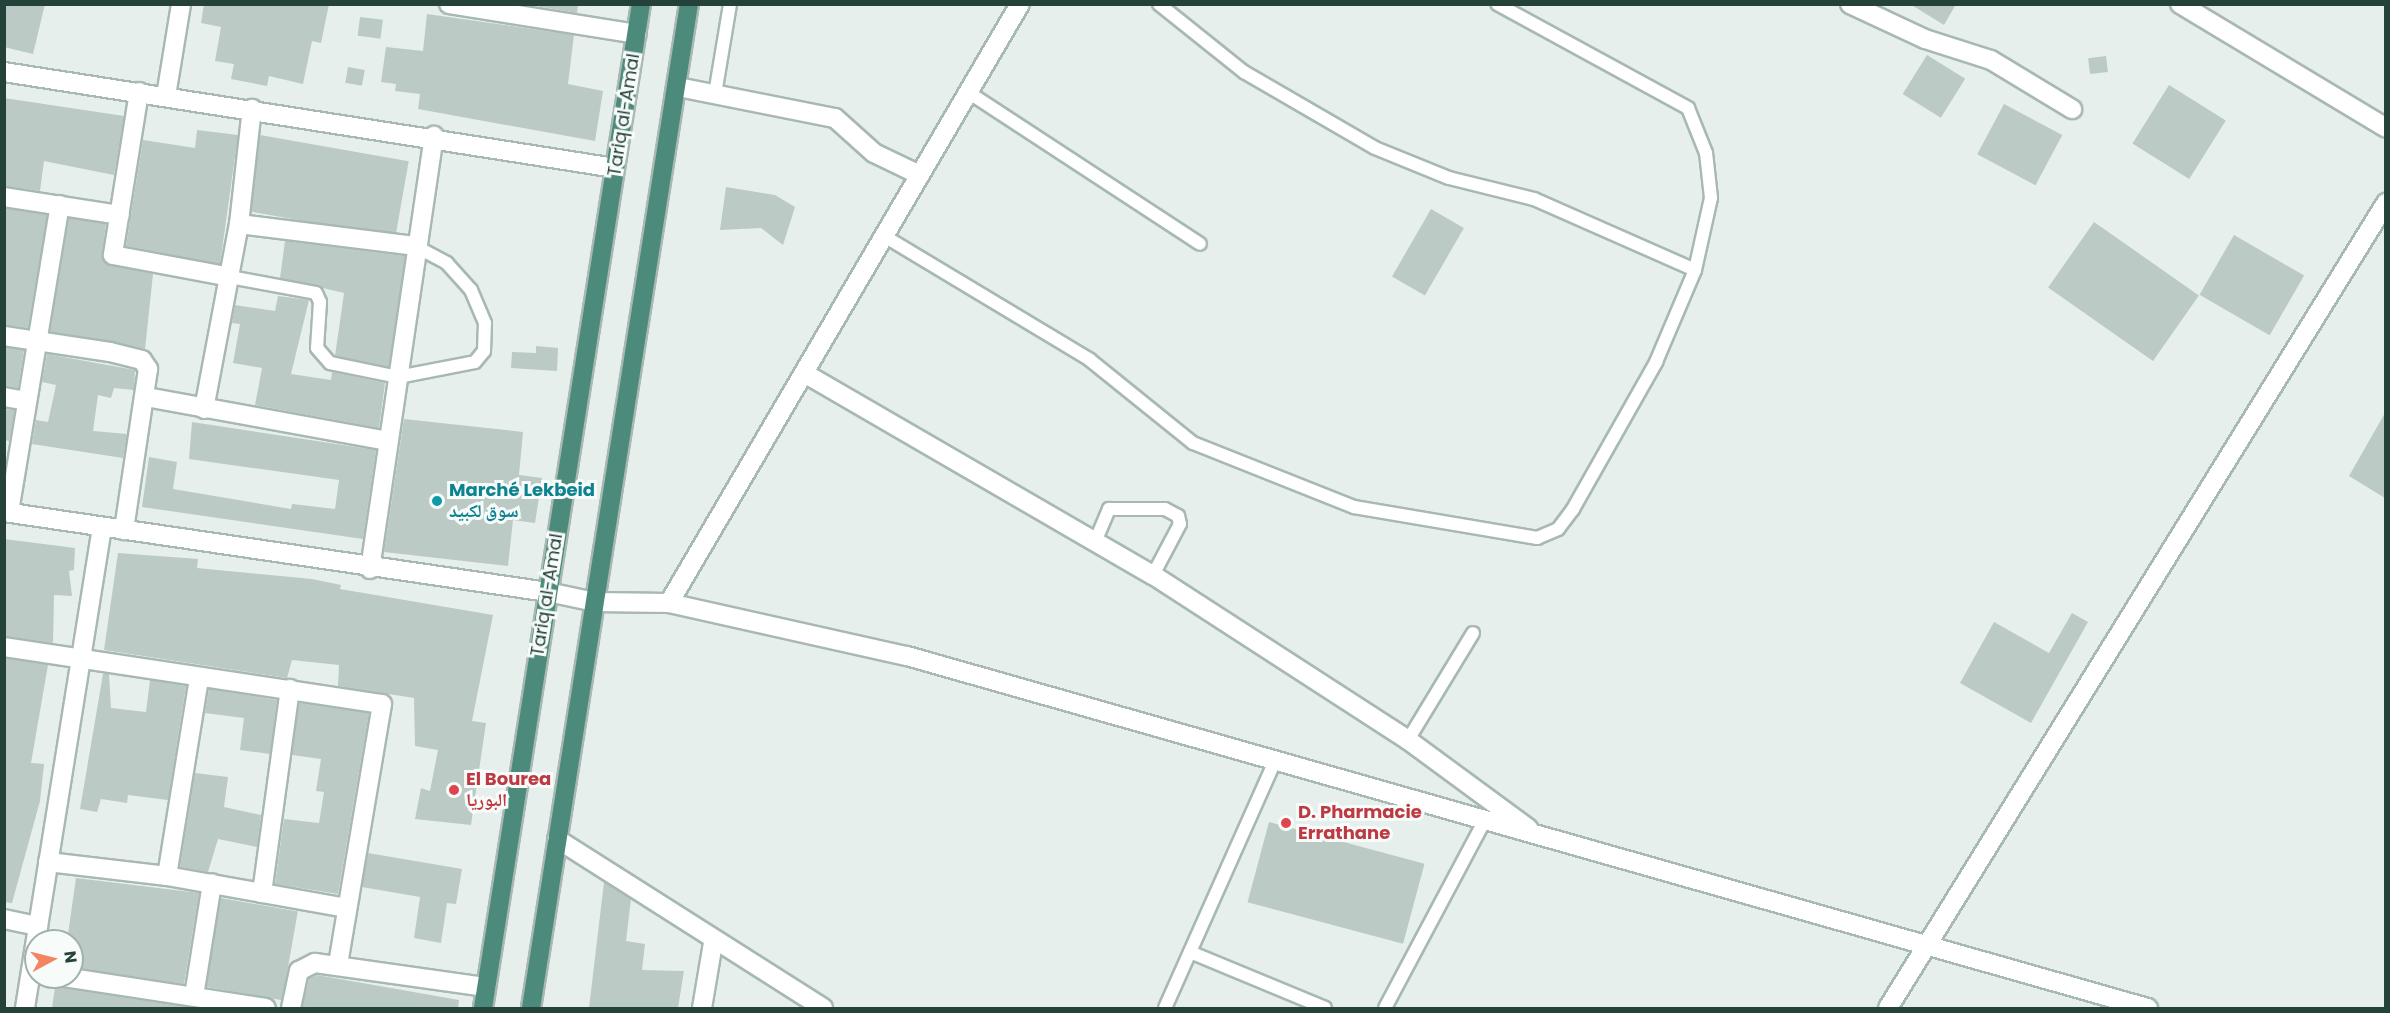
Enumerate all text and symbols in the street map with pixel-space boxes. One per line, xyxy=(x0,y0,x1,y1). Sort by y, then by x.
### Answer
street label: Tariq al-Amal xyxy=(604,52,644,178)
place label: Marché Lekbeid سوق لكبيد xyxy=(449,480,595,522)
marker: Marché Lekbeid سوق لكبيد xyxy=(430,494,444,508)
street label: Tariq al-Amal xyxy=(527,532,567,658)
place label: El Bourea البوريا xyxy=(466,769,551,812)
marker: El Bourea البوريا xyxy=(447,783,461,797)
place label: D. Pharmacie Errathane xyxy=(1298,802,1422,844)
marker: D. Pharmacie Errathane xyxy=(1279,816,1293,830)
north arrow xyxy=(24,929,84,989)
text: N xyxy=(58,950,83,964)

